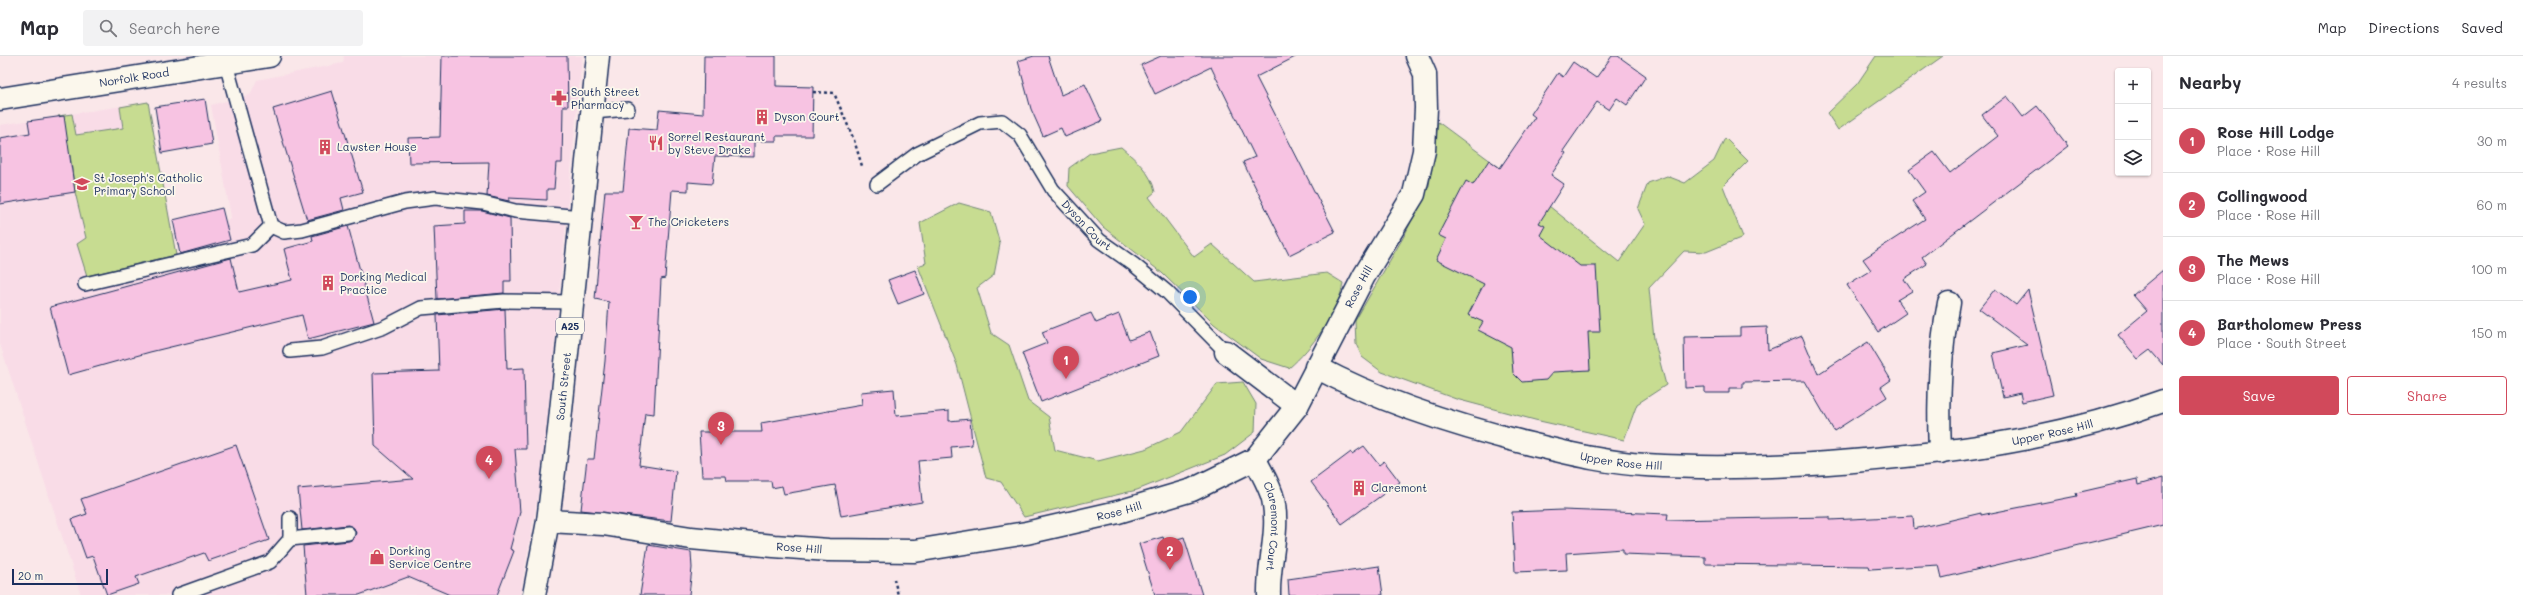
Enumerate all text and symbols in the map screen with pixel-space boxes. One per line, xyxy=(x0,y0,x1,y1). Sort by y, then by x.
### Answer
search box xyxy=(83,10,363,46)
text: Map xyxy=(20,15,59,40)
icon: search xyxy=(97,17,119,39)
text: Search here xyxy=(129,18,220,38)
text: Map xyxy=(2318,18,2346,37)
text: Directions xyxy=(2368,18,2439,37)
text: Saved xyxy=(2461,18,2503,37)
street label: Norfolk Road xyxy=(98,64,170,90)
map controls xyxy=(2115,68,2151,176)
button: + xyxy=(2115,68,2151,104)
text: Nearby xyxy=(2179,71,2241,93)
text: 4 results xyxy=(2452,74,2507,91)
place label: South Street Pharmacy xyxy=(571,84,639,112)
pharmacy icon: South Street Pharmacy xyxy=(550,89,568,107)
button: − xyxy=(2115,104,2151,140)
building icon: Dyson Court xyxy=(753,108,771,126)
place label: Dyson Court xyxy=(774,109,840,124)
text: Rose Hill Lodge xyxy=(2217,122,2334,142)
place label: Sorrel Restaurant by Steve Drake xyxy=(668,129,765,157)
text: 1 xyxy=(2189,132,2195,149)
text: 30 m xyxy=(2477,132,2507,149)
restaurant icon: Sorrel Restaurant by Steve Drake xyxy=(647,134,665,152)
building icon: Lawster House xyxy=(316,138,334,156)
place label: Lawster House xyxy=(337,139,417,154)
button: layers xyxy=(2115,140,2151,176)
text: Place · Rose Hill xyxy=(2217,142,2320,159)
place label: St Joseph's Catholic Primary School xyxy=(94,170,202,198)
school or university icon: St Joseph's Catholic Primary School xyxy=(73,175,91,193)
text: Collingwood xyxy=(2217,186,2307,206)
street label: Dyson Court xyxy=(1059,196,1115,254)
text: 2 xyxy=(2188,196,2196,213)
text: 60 m xyxy=(2477,196,2507,213)
text: Place · Rose Hill xyxy=(2217,206,2320,223)
bar icon: The Cricketers xyxy=(627,213,645,231)
place label: The Cricketers xyxy=(648,214,729,229)
text: The Mews xyxy=(2217,250,2289,270)
text: 3 xyxy=(2188,260,2196,277)
text: 100 m xyxy=(2471,260,2507,277)
street label: Rose Hill xyxy=(1341,262,1376,310)
place label: Dorking Medical Practice xyxy=(340,269,427,297)
text: Place · Rose Hill xyxy=(2217,270,2320,287)
building icon: Dorking Medical Practice xyxy=(319,274,337,292)
your location xyxy=(1180,287,1200,307)
text: Bartholomew Press xyxy=(2217,314,2362,334)
road number: A25 xyxy=(556,318,584,334)
text: 4 xyxy=(2188,324,2196,341)
text: 150 m xyxy=(2471,324,2507,341)
text: Place · South Street xyxy=(2217,334,2347,351)
pin: 1 xyxy=(1053,346,1079,379)
street label: South Street xyxy=(552,351,574,421)
button: Save xyxy=(2179,376,2339,415)
button: Share xyxy=(2347,376,2507,415)
pin: 3 xyxy=(708,412,734,445)
street label: Upper Rose Hill xyxy=(2011,415,2095,448)
pin: 4 xyxy=(476,446,502,479)
street label: Upper Rose Hill xyxy=(1579,448,1663,473)
street label: Claremont Court xyxy=(1260,479,1283,572)
building icon: Claremont xyxy=(1350,479,1368,497)
place label: Claremont xyxy=(1371,480,1427,495)
street label: Rose Hill xyxy=(1095,497,1143,524)
pin: 2 xyxy=(1157,537,1183,570)
street label: Rose Hill xyxy=(776,538,823,557)
place label: Dorking Service Centre xyxy=(389,543,472,571)
shop icon: Dorking Service Centre xyxy=(368,548,386,566)
scale bar xyxy=(12,567,108,586)
text: 20 m xyxy=(18,568,43,583)

